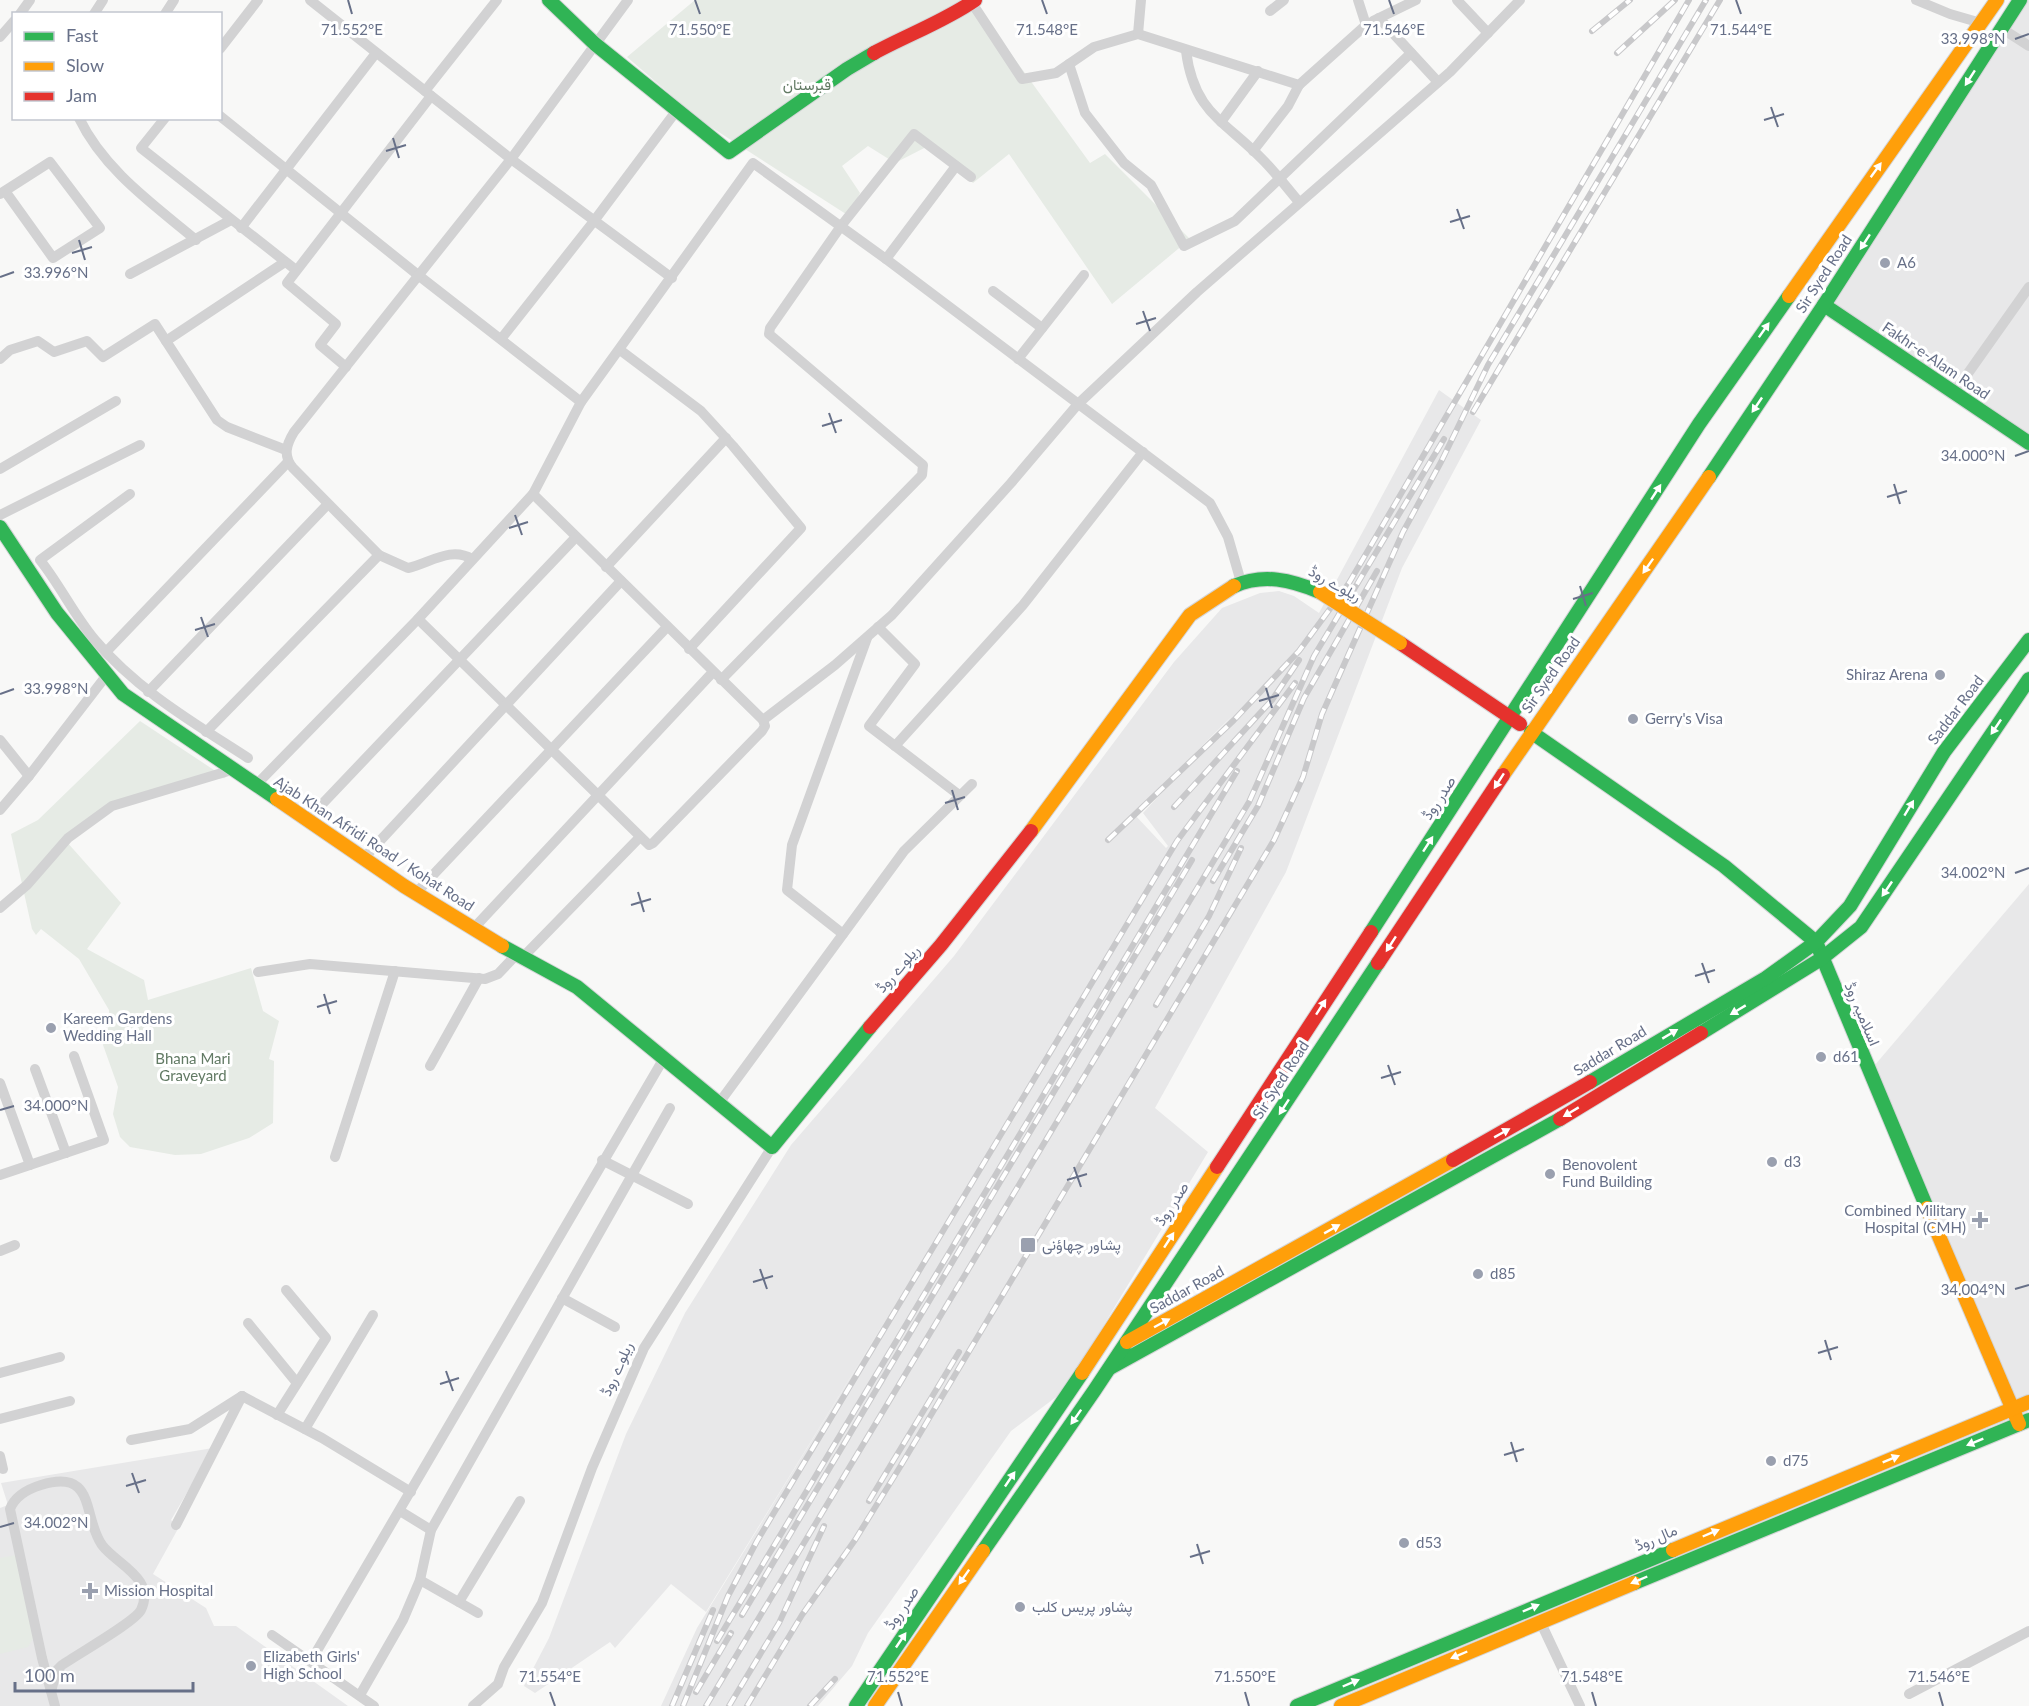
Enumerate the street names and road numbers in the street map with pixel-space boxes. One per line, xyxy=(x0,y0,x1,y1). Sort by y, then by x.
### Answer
street label: Sir Syed Road xyxy=(1791,231,1855,316)
street label: Fakhr-e-Alam Road xyxy=(1879,318,1994,403)
street label: ریلوے روڈ xyxy=(1306,561,1365,606)
street label: Sir Syed Road xyxy=(1517,633,1583,716)
street label: Saddar Road xyxy=(1923,671,1987,748)
street label: Ajab Khan Afridi Road / Kohat Road xyxy=(271,772,478,915)
street label: صدر روڈ xyxy=(1417,772,1460,823)
street label: ریلوے روڈ xyxy=(872,941,924,996)
street label: اسلامیہ روڈ xyxy=(1841,979,1884,1049)
street label: Saddar Road xyxy=(1570,1021,1649,1079)
street label: Sir Syed Road xyxy=(1248,1037,1312,1122)
street label: صدر روڈ xyxy=(1150,1178,1193,1229)
street label: Saddar Road xyxy=(1146,1261,1227,1317)
street label: ریلوے روڈ xyxy=(596,1339,637,1399)
street label: مال روڈ xyxy=(1632,1520,1680,1555)
street label: صدر روڈ xyxy=(880,1582,923,1633)

